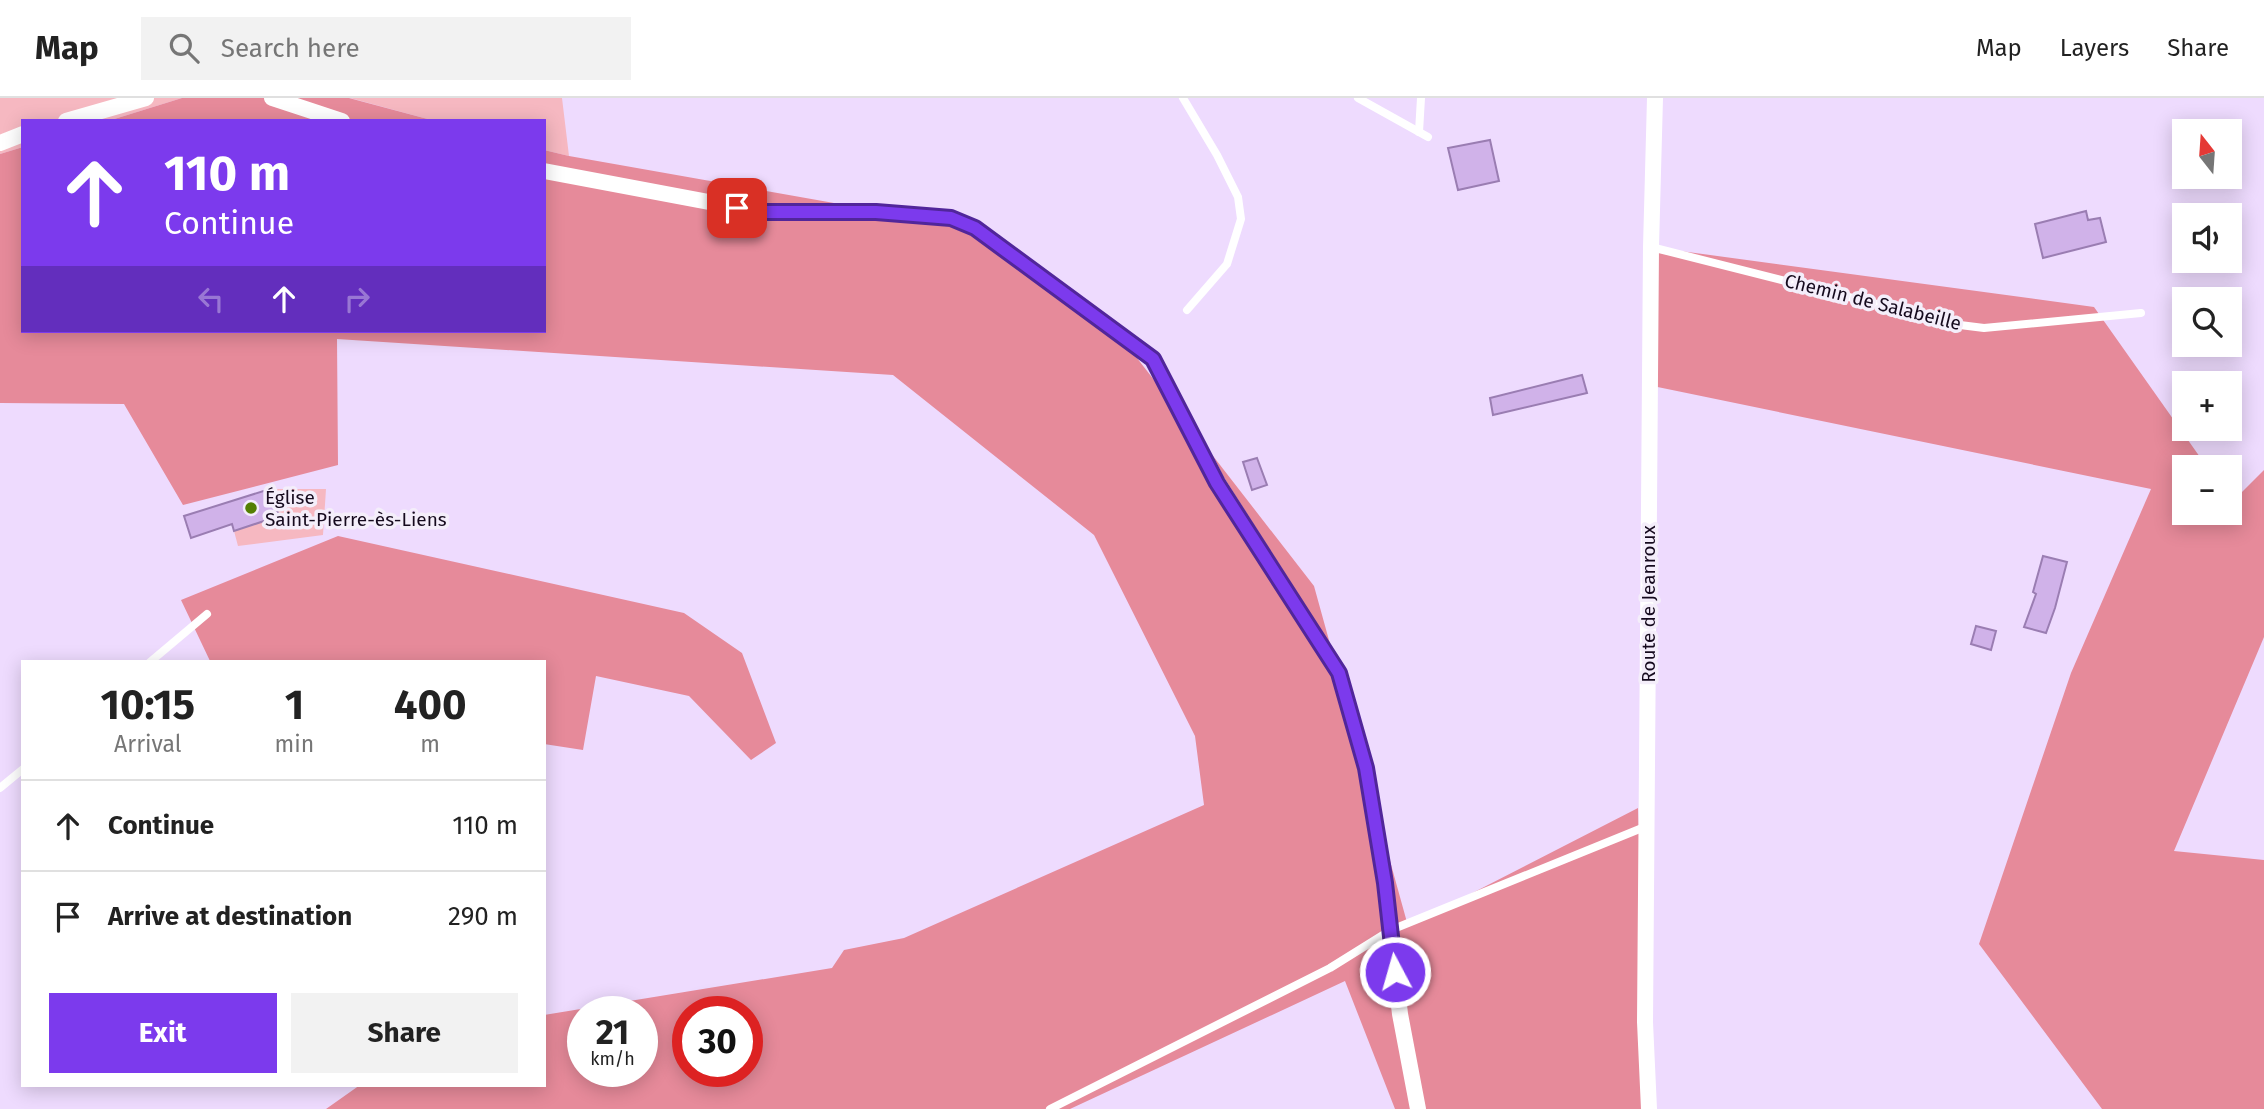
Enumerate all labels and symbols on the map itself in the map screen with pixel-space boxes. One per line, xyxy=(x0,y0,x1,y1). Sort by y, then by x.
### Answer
north arrow xyxy=(2172,119,2242,189)
pin xyxy=(707,178,767,238)
street label: Chemin de Salabeille xyxy=(1782,269,1964,335)
place label: Église Saint-Pierre-ès-Liens xyxy=(265,486,447,531)
marker: Église Saint-Pierre-ès-Liens xyxy=(243,500,259,516)
street label: Route de Jeanroux xyxy=(1637,524,1660,683)
position arrow xyxy=(1358,935,1432,1009)
speed limit sign: 30 xyxy=(672,996,763,1087)

